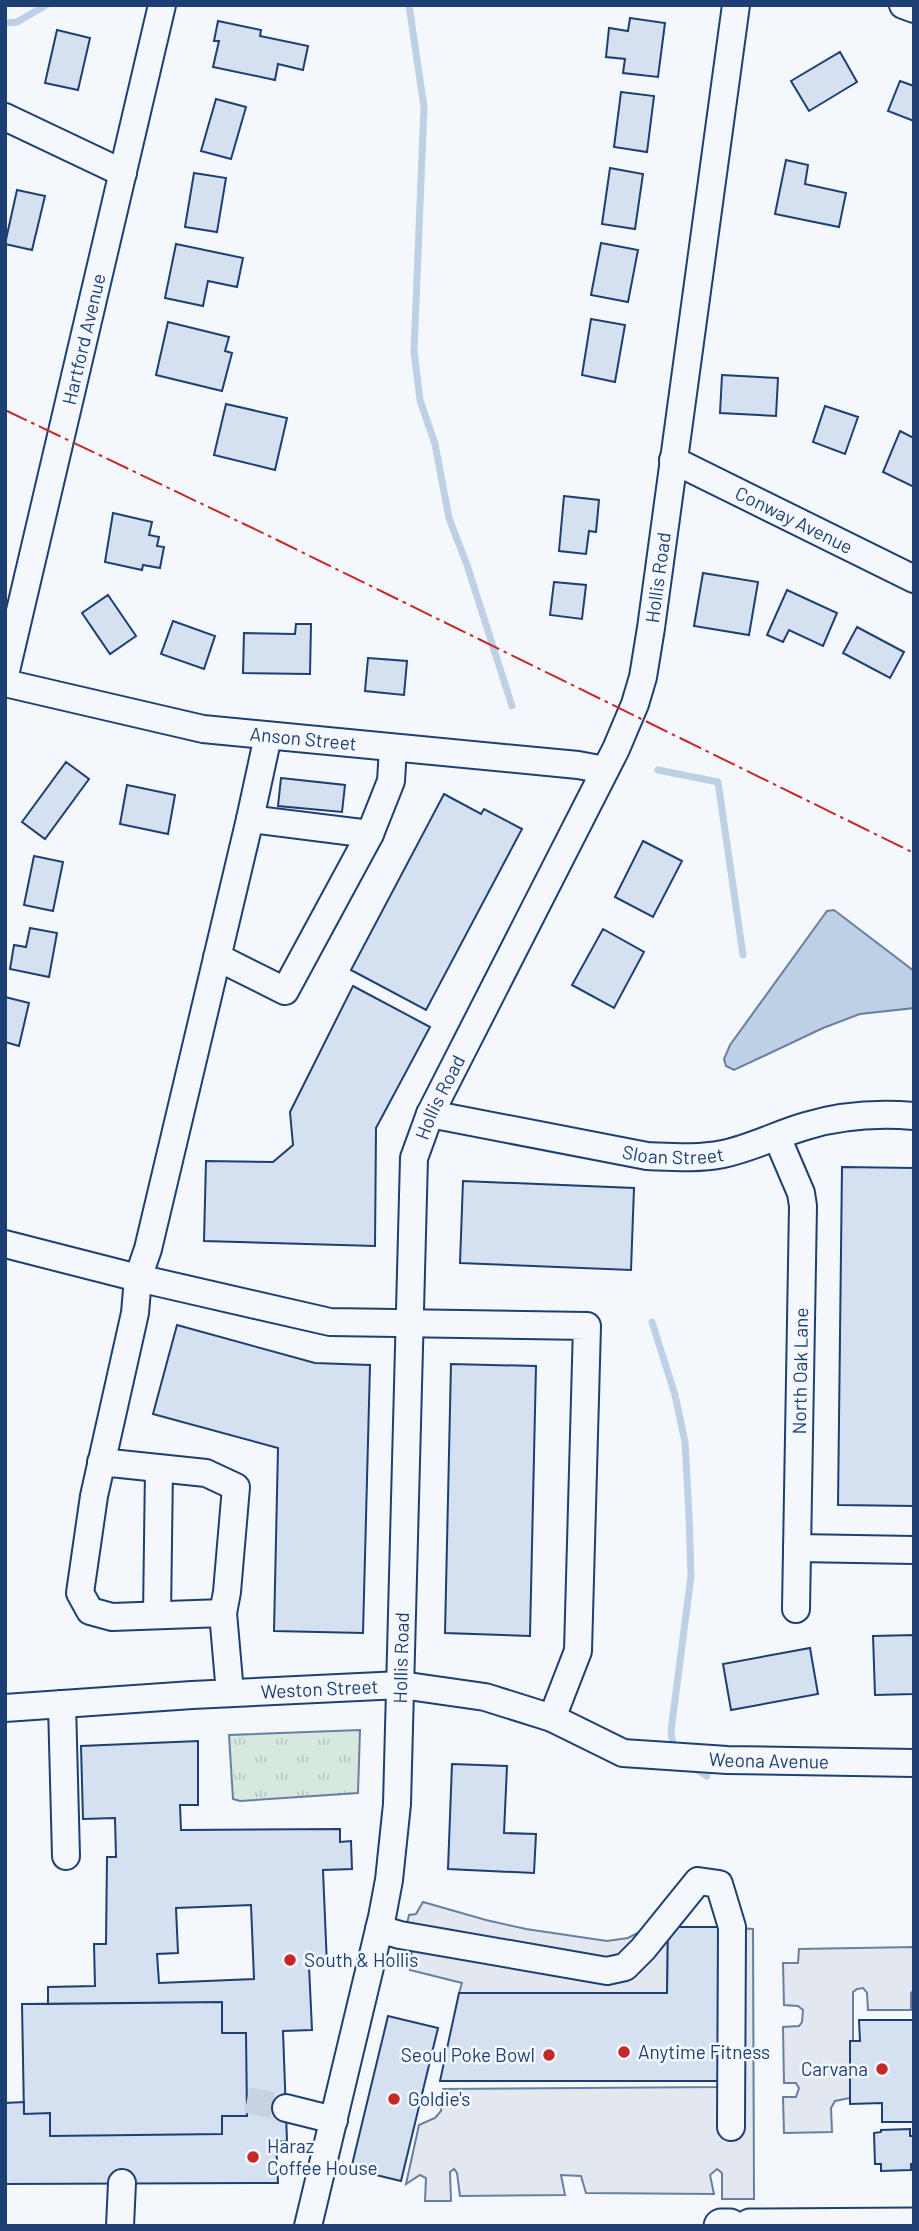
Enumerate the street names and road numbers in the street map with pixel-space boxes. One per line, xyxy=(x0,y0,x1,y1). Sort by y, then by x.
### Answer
street label: Hartford Avenue xyxy=(57,271,110,407)
street label: Conway Avenue xyxy=(732,481,857,558)
street label: Hollis Road xyxy=(640,531,675,624)
street label: Anson Street xyxy=(249,722,358,755)
street label: Hollis Road xyxy=(410,1051,469,1143)
street label: Sloan Street xyxy=(621,1140,725,1168)
street label: North Oak Lane xyxy=(787,1307,812,1435)
street label: Hollis Road xyxy=(388,1612,413,1704)
street label: Weston Street xyxy=(260,1674,379,1703)
street label: Weona Avenue xyxy=(708,1747,829,1773)

